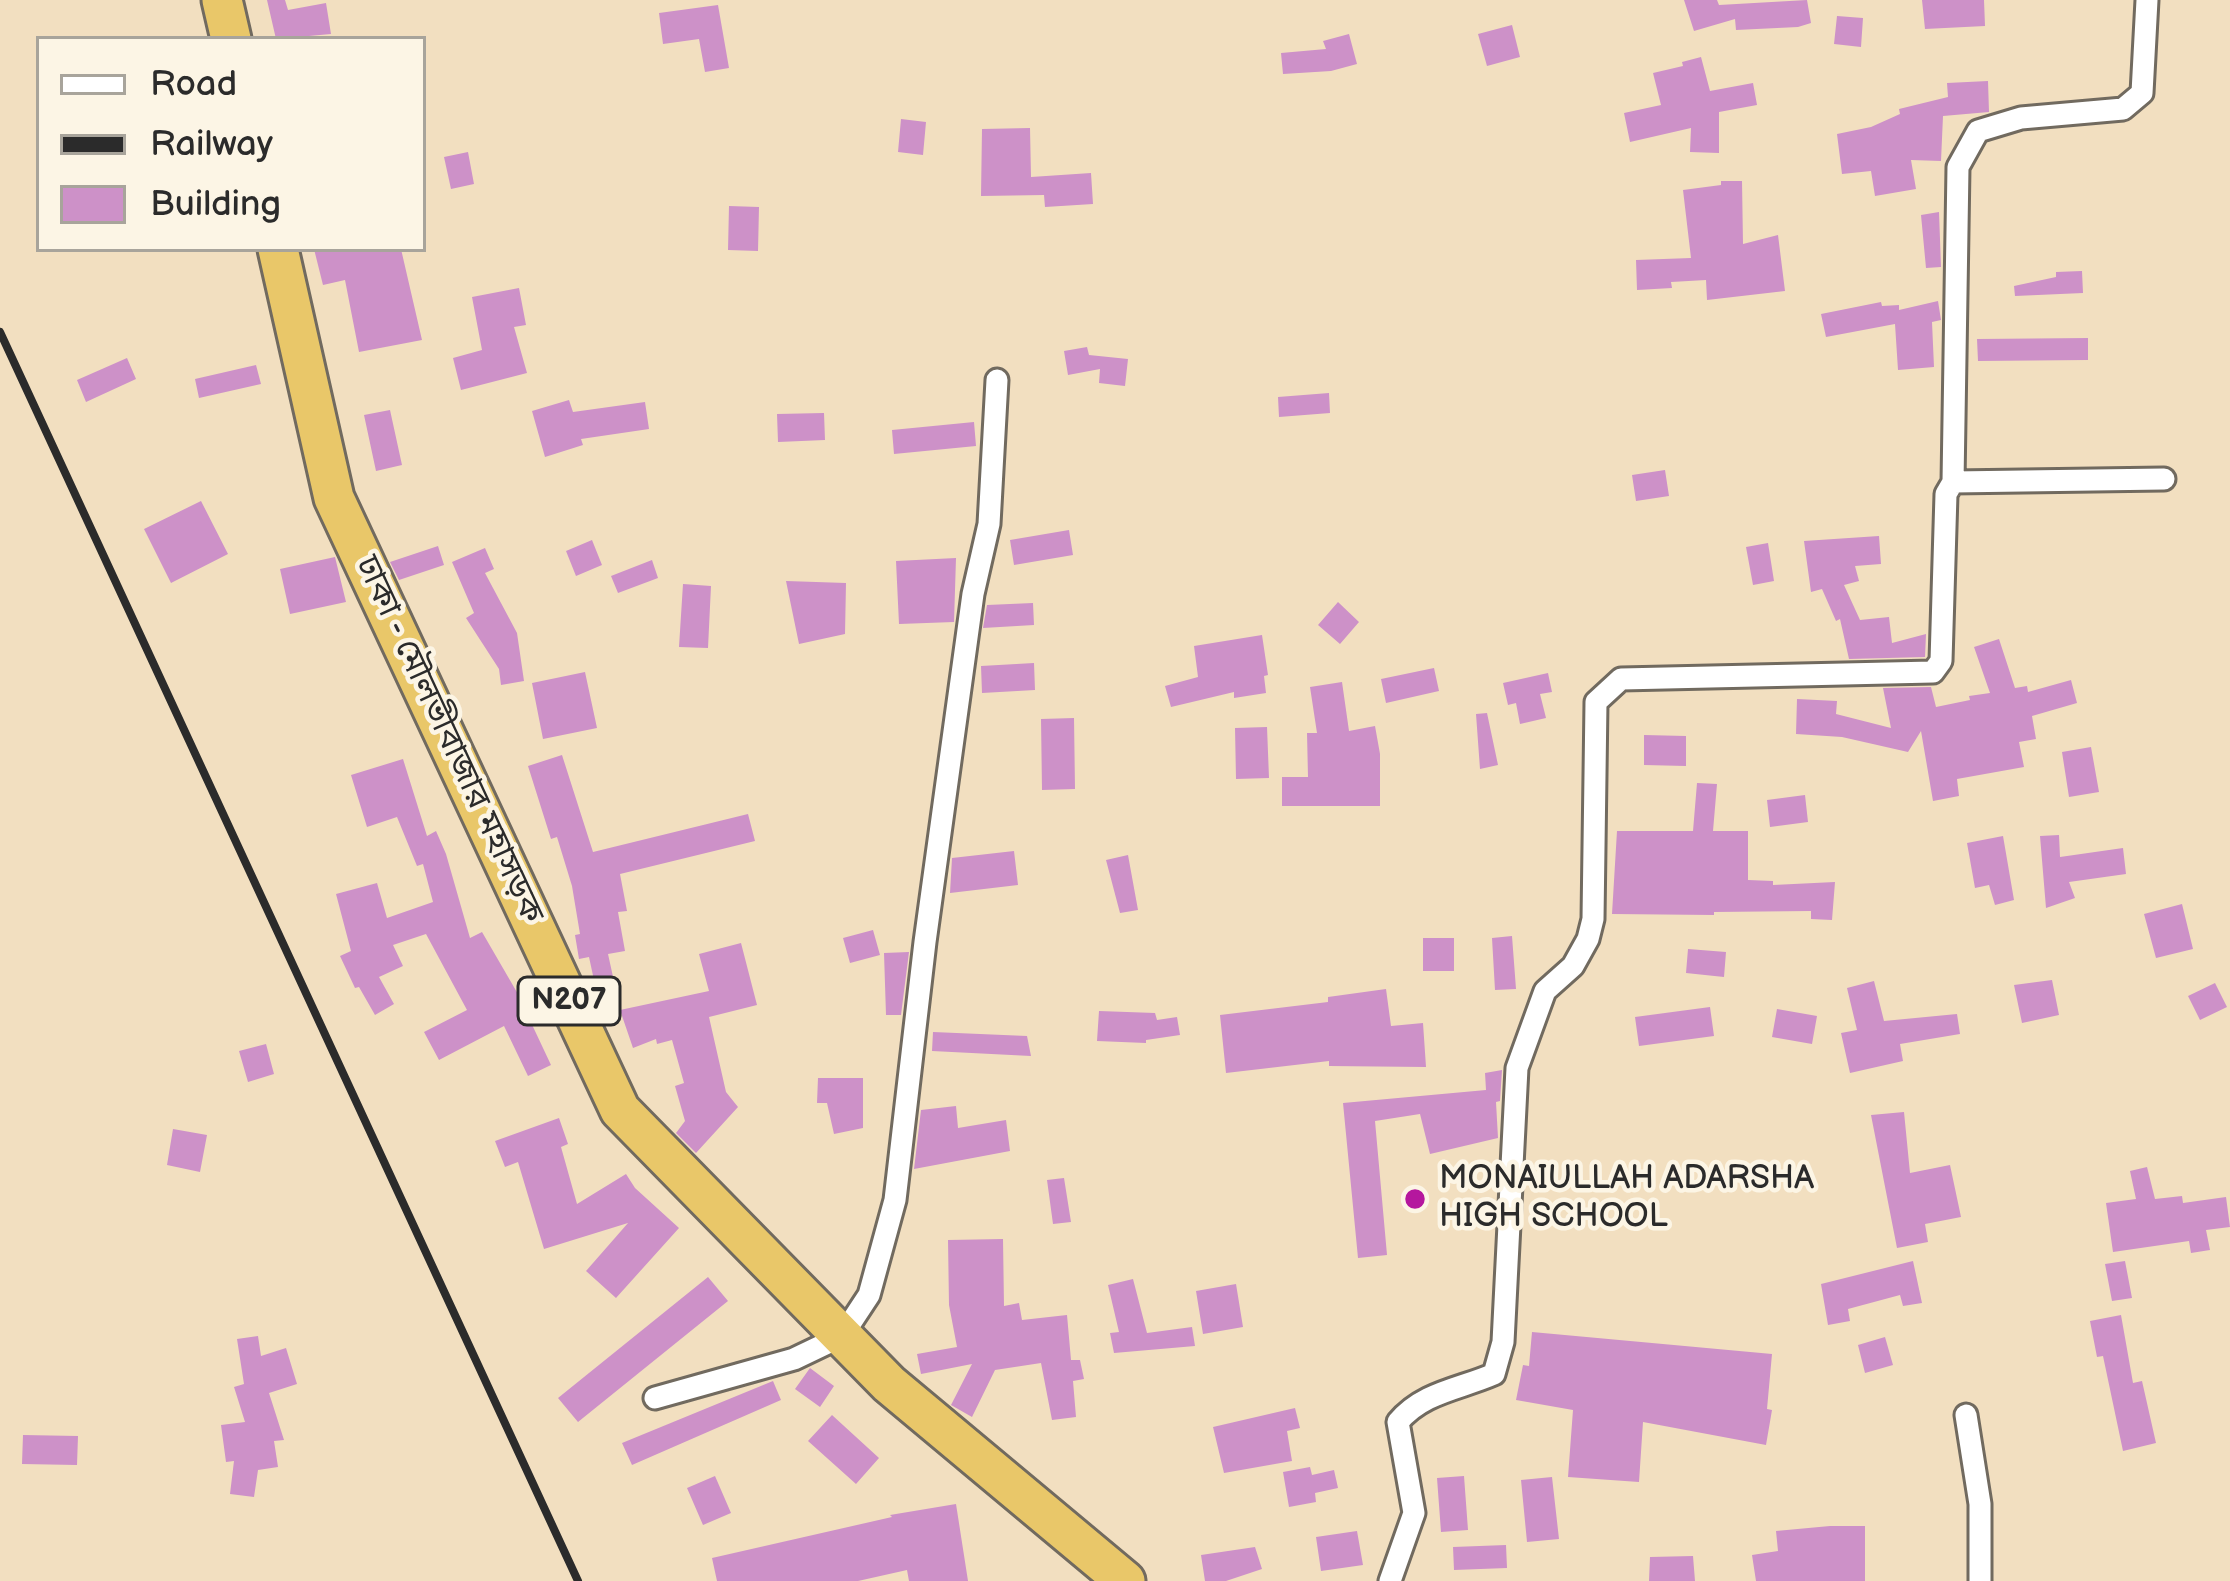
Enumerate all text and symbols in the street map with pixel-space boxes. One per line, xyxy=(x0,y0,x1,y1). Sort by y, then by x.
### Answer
legend xyxy=(36,36,426,252)
text: Road xyxy=(150,63,237,106)
text: Railway xyxy=(150,123,273,166)
text: Building xyxy=(150,183,281,226)
street label: ঢাকা - মৌলভীবাজার মহাসড়ক xyxy=(345,550,551,930)
road number: N207 xyxy=(518,977,620,1025)
place label: MONAIULLAH ADARSHA HIGH SCHOOL xyxy=(1439,1160,1814,1238)
marker: MONAIULLAH ADARSHA HIGH SCHOOL xyxy=(1402,1186,1428,1212)

